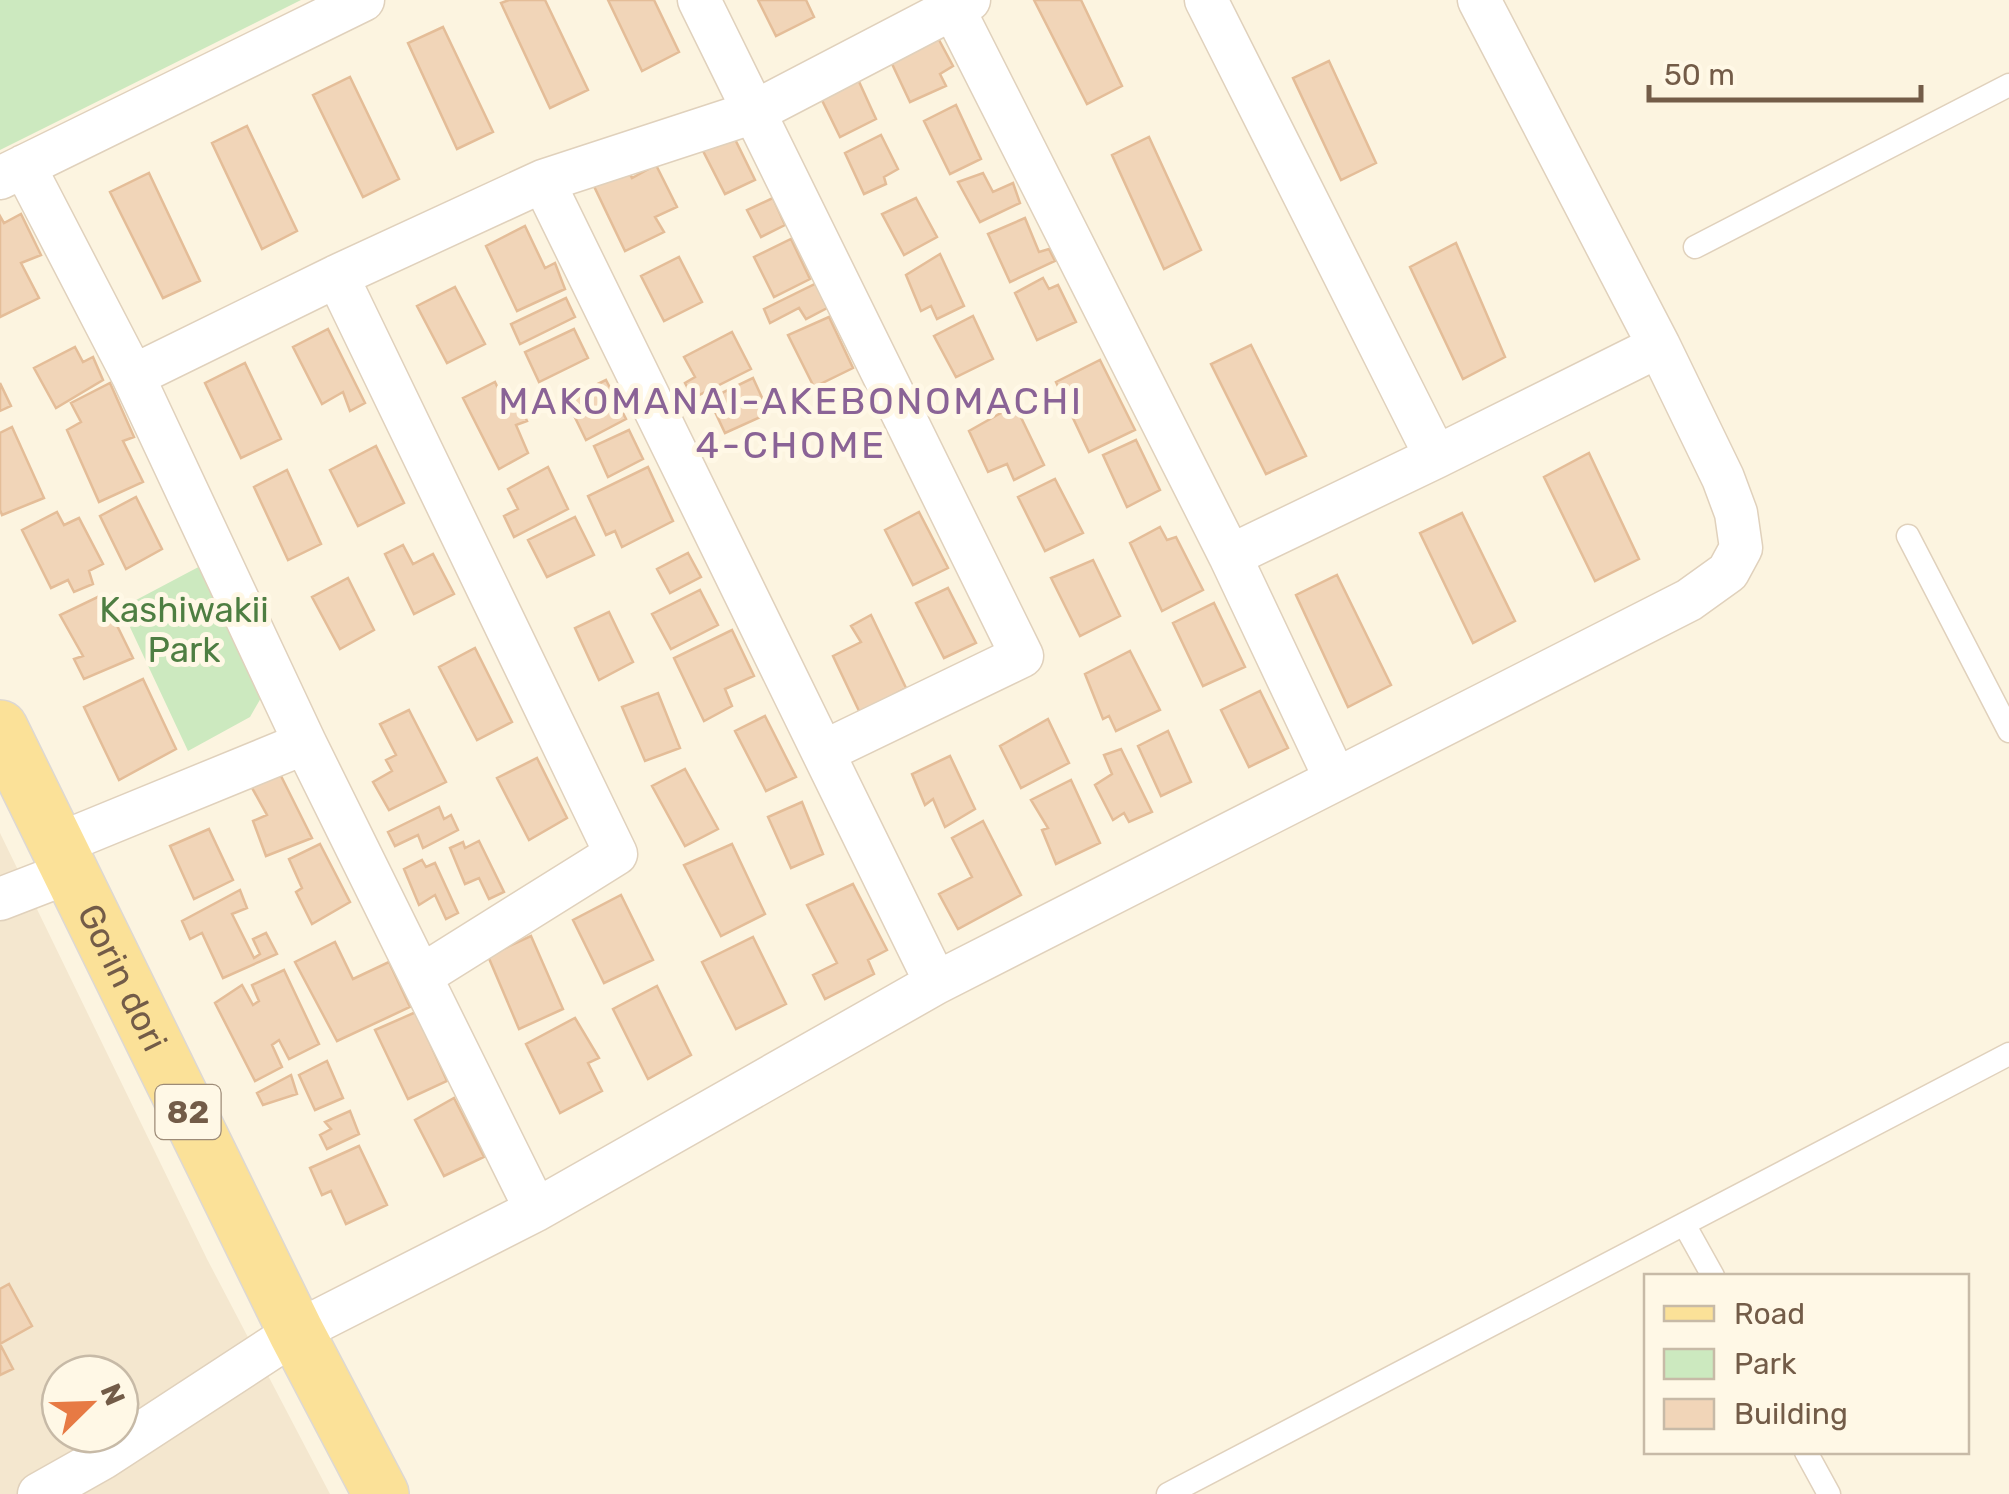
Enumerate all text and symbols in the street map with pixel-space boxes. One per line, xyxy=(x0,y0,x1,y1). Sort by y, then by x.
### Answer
scale bar xyxy=(1649,40,1922,102)
text: 50 m xyxy=(1664,57,1735,93)
district label: MAKOMANAI-AKEBONOMACHI 4-CHOME xyxy=(498,378,1084,468)
park label: Kashiwakii Park xyxy=(99,589,269,671)
street label: Gorin dori xyxy=(69,897,176,1058)
road number: 82 xyxy=(156,1085,220,1139)
legend xyxy=(1644,1274,1969,1454)
text: Road xyxy=(1734,1296,1805,1332)
text: Park xyxy=(1734,1346,1797,1382)
north arrow xyxy=(40,1354,140,1454)
text: N xyxy=(93,1379,132,1410)
text: Building xyxy=(1734,1396,1848,1432)

